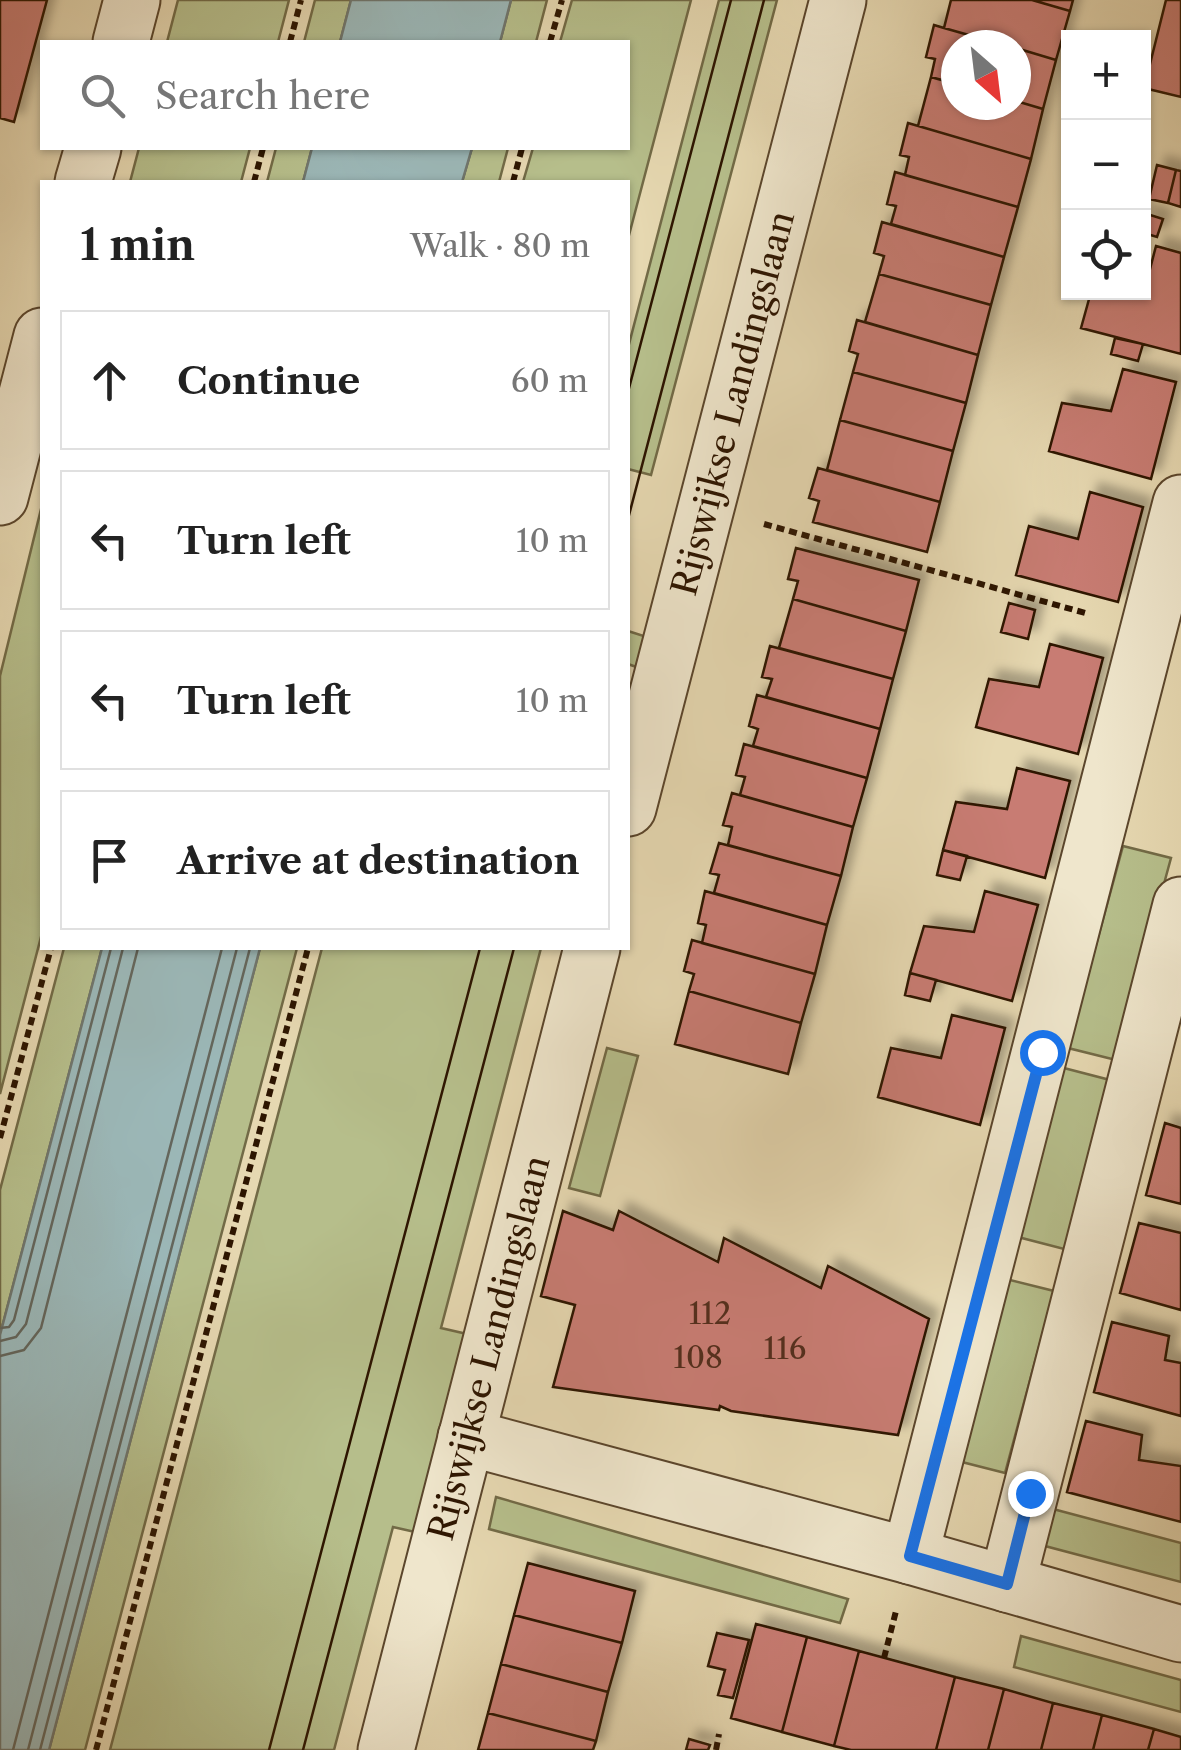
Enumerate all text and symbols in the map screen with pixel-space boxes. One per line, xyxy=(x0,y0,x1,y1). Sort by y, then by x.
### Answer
north arrow xyxy=(941,30,1031,120)
map controls xyxy=(1061,30,1151,300)
button: + xyxy=(1061,30,1151,120)
search box xyxy=(40,40,630,150)
icon: search xyxy=(75,68,130,123)
text: Search here xyxy=(155,72,370,119)
button: − xyxy=(1061,120,1151,210)
street label: Rijswijkse Landingslaan xyxy=(662,206,803,600)
button: locate xyxy=(1061,210,1151,300)
text: 1 min xyxy=(80,219,195,271)
text: Walk · 80 m xyxy=(410,226,590,265)
icon: ahead xyxy=(82,353,137,408)
text: Continue xyxy=(177,357,360,404)
text: 60 m xyxy=(511,361,588,400)
icon: left xyxy=(82,513,137,568)
text: Turn left xyxy=(177,517,351,564)
text: 10 m xyxy=(516,521,588,560)
icon: left xyxy=(82,673,137,728)
text: Turn left xyxy=(177,677,351,724)
text: 10 m xyxy=(516,681,588,720)
icon: arrive xyxy=(82,833,137,888)
text: Arrive at destination xyxy=(177,837,580,884)
route start xyxy=(1020,1030,1066,1076)
street label: Rijswijkse Landingslaan xyxy=(419,1151,559,1545)
house number: 112 xyxy=(689,1295,731,1332)
house number: 116 xyxy=(764,1330,806,1367)
house number: 108 xyxy=(673,1339,723,1376)
route end xyxy=(1008,1471,1054,1517)

